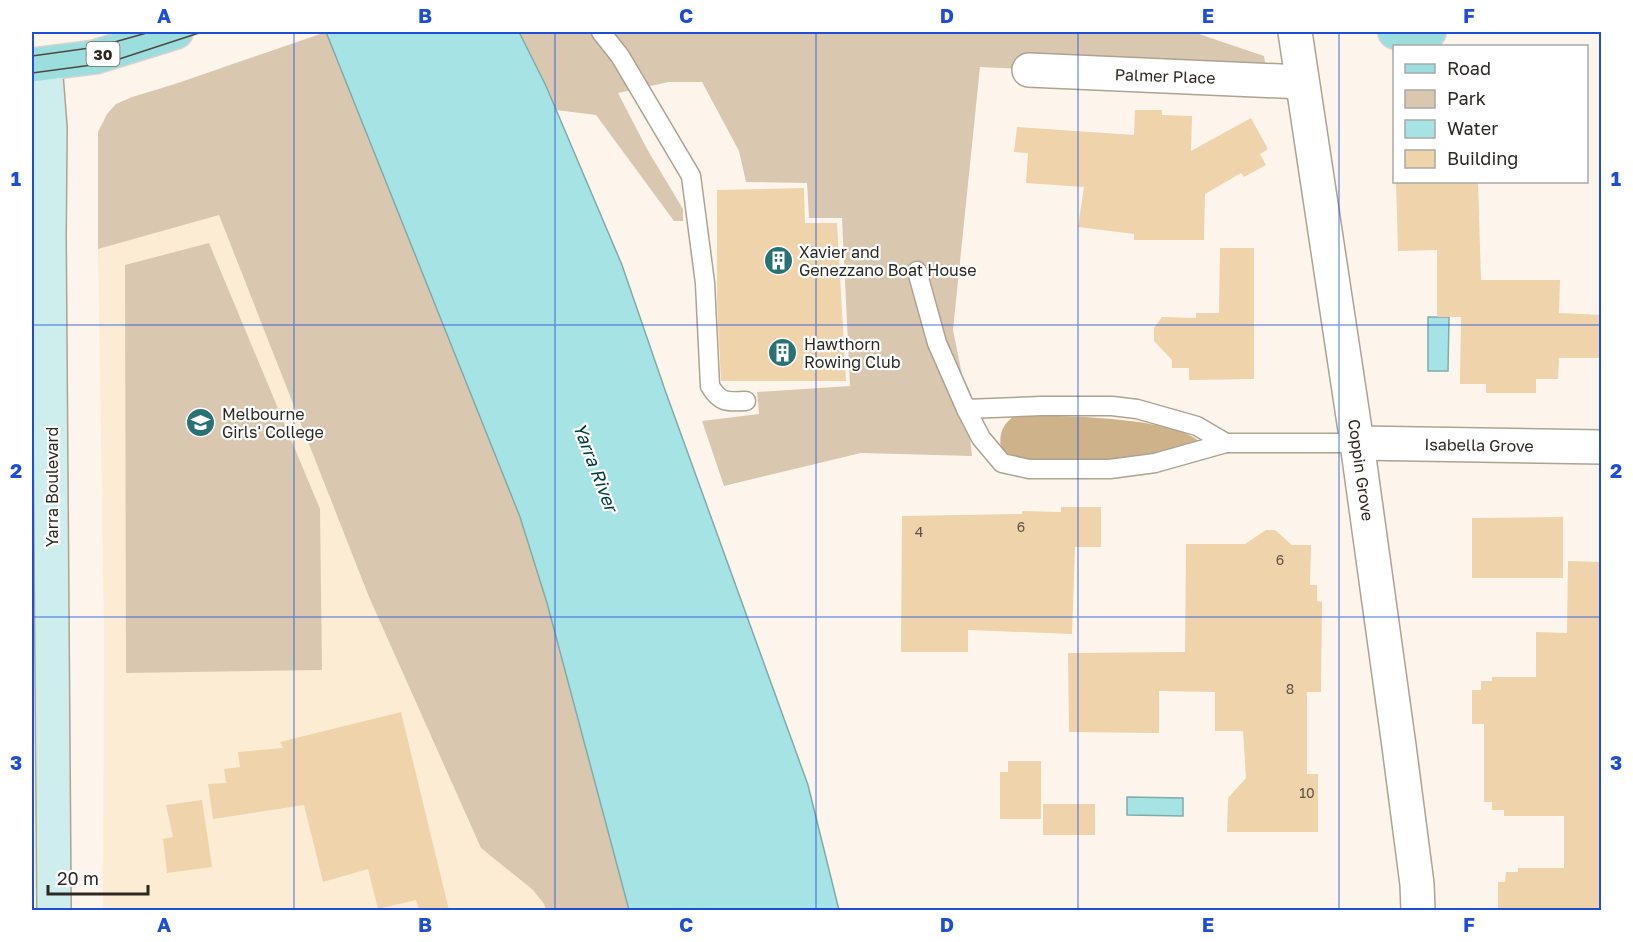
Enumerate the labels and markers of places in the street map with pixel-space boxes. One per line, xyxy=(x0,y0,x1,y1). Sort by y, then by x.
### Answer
place label: Xavier and Genezzano Boat House xyxy=(799,242,976,280)
building icon: Xavier and Genezzano Boat House xyxy=(762,245,794,277)
place label: Hawthorn Rowing Club xyxy=(804,334,901,372)
building icon: Hawthorn Rowing Club xyxy=(767,337,799,369)
place label: Melbourne Girls' College xyxy=(222,404,324,442)
school or university icon: Melbourne Girls' College xyxy=(185,407,217,439)

